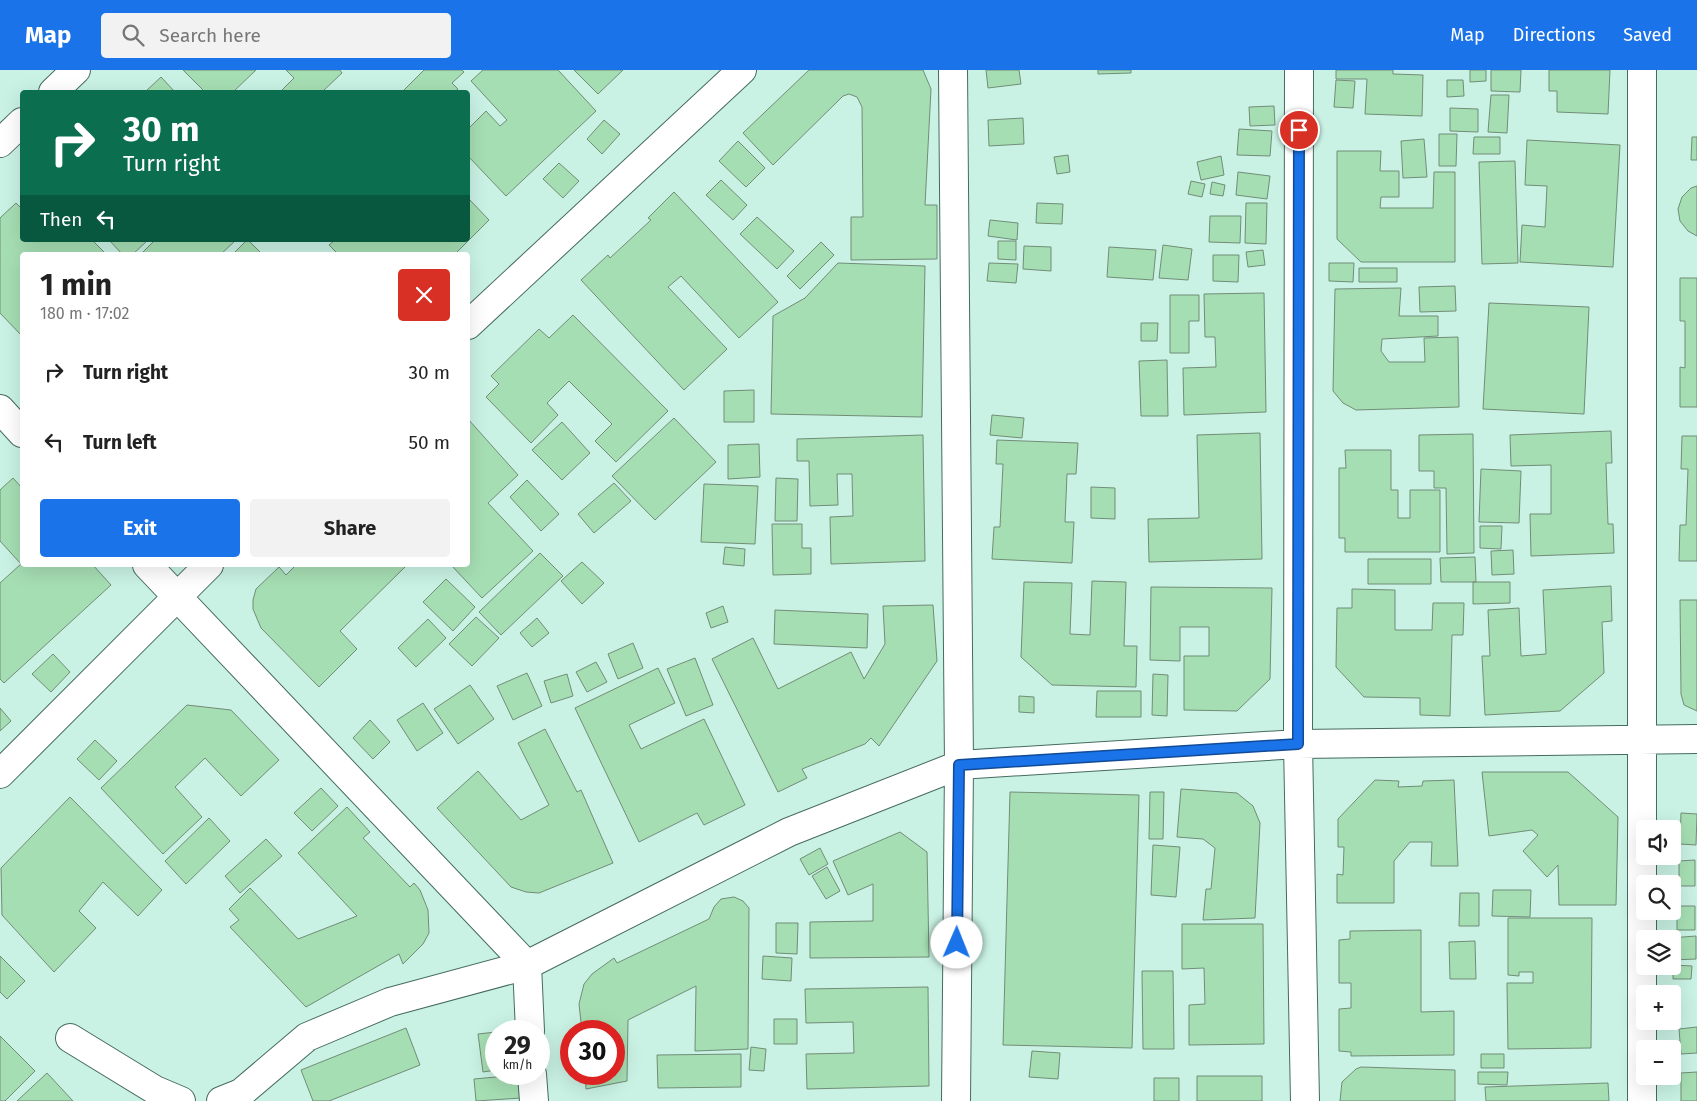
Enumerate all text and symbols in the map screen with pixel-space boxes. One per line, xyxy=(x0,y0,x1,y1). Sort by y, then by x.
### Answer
search box xyxy=(101,13,451,58)
text: Map xyxy=(25,21,71,49)
icon: search xyxy=(119,21,147,49)
text: Search here xyxy=(159,24,261,47)
text: Map xyxy=(1450,24,1485,46)
text: Directions xyxy=(1513,24,1595,46)
text: Saved xyxy=(1623,24,1672,46)
text: 30 m xyxy=(123,108,200,150)
pin xyxy=(1278,109,1320,151)
icon: right xyxy=(40,110,105,175)
icon: arrive xyxy=(1285,116,1313,144)
text: Turn right xyxy=(123,150,220,177)
icon: left xyxy=(92,205,120,233)
text: Then xyxy=(40,208,82,231)
text: 1 min xyxy=(40,267,112,303)
button: close xyxy=(398,269,450,321)
text: 180 m · 17:02 xyxy=(40,304,129,323)
icon: right xyxy=(40,358,68,386)
text: Turn right xyxy=(83,361,168,384)
text: 30 m xyxy=(409,361,450,384)
icon: left xyxy=(40,428,68,456)
text: Turn left xyxy=(83,431,157,454)
text: 50 m xyxy=(409,431,450,454)
button: Exit xyxy=(40,499,240,557)
button: Share xyxy=(250,499,450,557)
map controls xyxy=(1636,820,1681,1085)
button: sound xyxy=(1636,820,1681,865)
button: search xyxy=(1636,875,1681,920)
position arrow xyxy=(930,916,982,968)
button: layers xyxy=(1636,930,1681,975)
button: + xyxy=(1636,985,1681,1030)
speed limit sign: 30 xyxy=(560,1020,625,1085)
text: 29 xyxy=(504,1031,531,1061)
button: − xyxy=(1636,1040,1681,1085)
text: km/h xyxy=(503,1058,532,1072)

